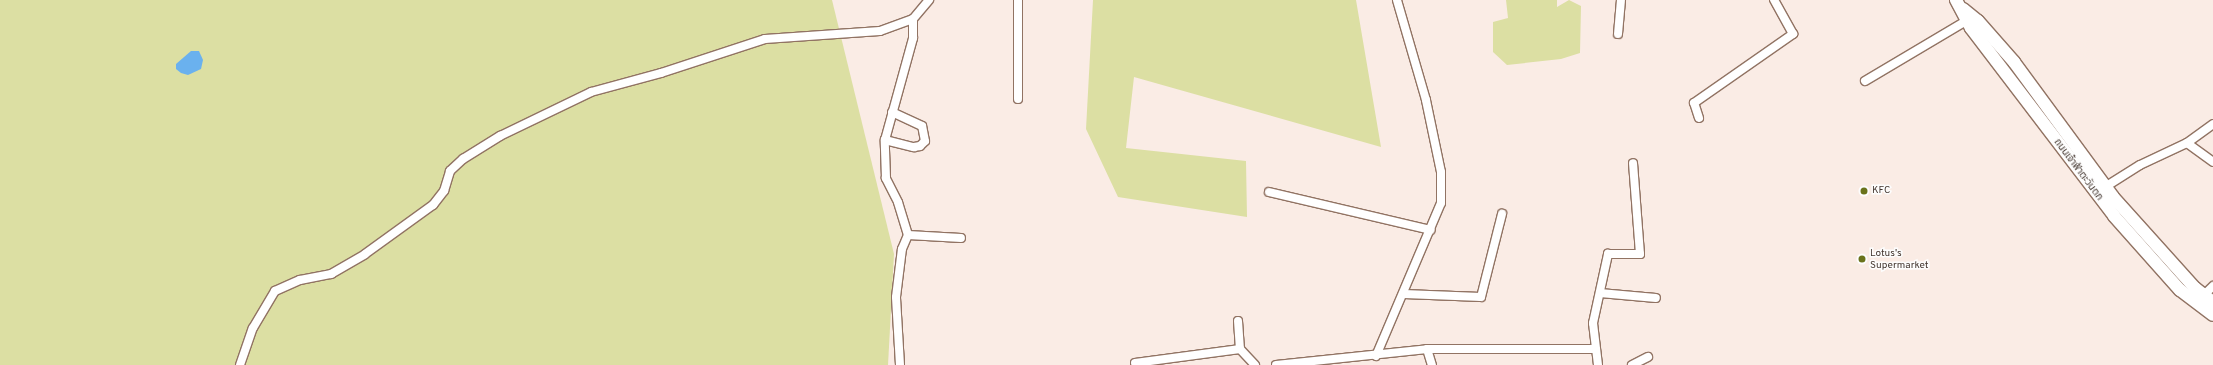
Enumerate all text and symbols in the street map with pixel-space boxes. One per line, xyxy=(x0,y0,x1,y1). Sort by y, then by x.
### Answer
street label: ถนนเจ้าฟ้าตะวันตก xyxy=(2051,137,2105,203)
place label: KFC xyxy=(1872,185,1890,197)
marker: KFC xyxy=(1859,186,1869,196)
place label: Lotus's Supermarket xyxy=(1870,247,1929,270)
marker: Lotus's Supermarket xyxy=(1857,254,1867,264)

